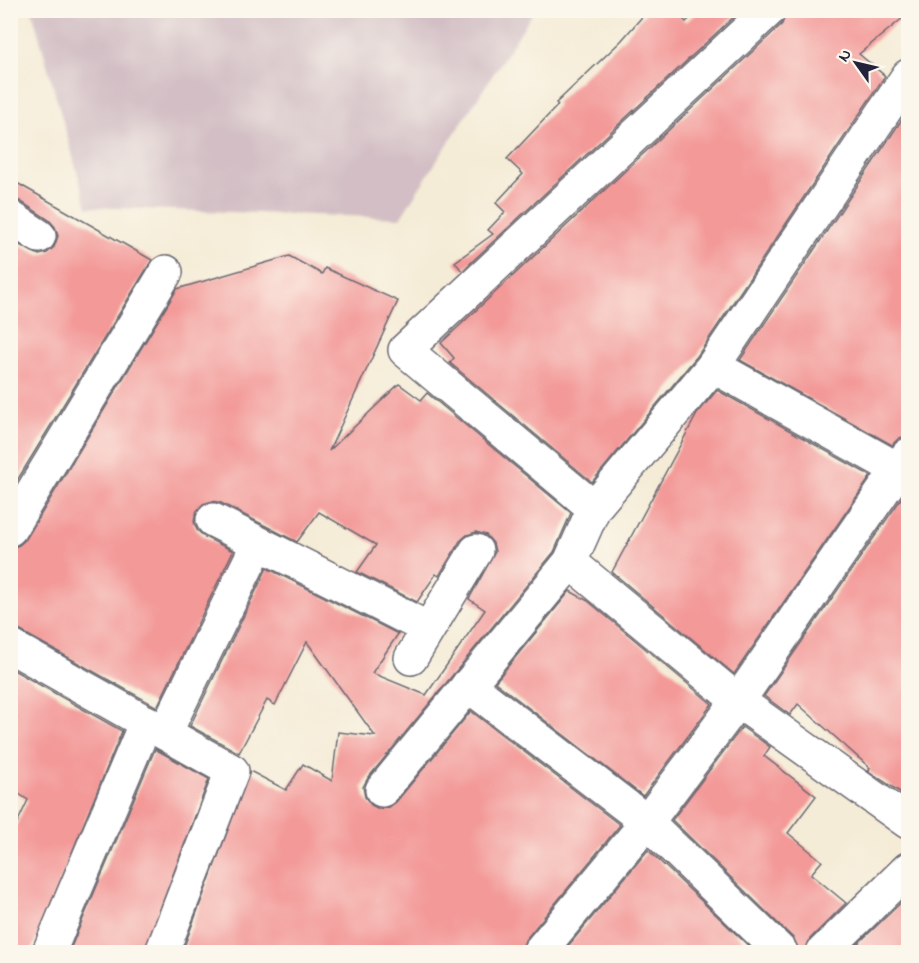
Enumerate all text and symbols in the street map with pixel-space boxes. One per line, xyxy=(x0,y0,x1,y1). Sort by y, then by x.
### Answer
north arrow xyxy=(826,33,886,93)
text: N xyxy=(832,44,858,67)

